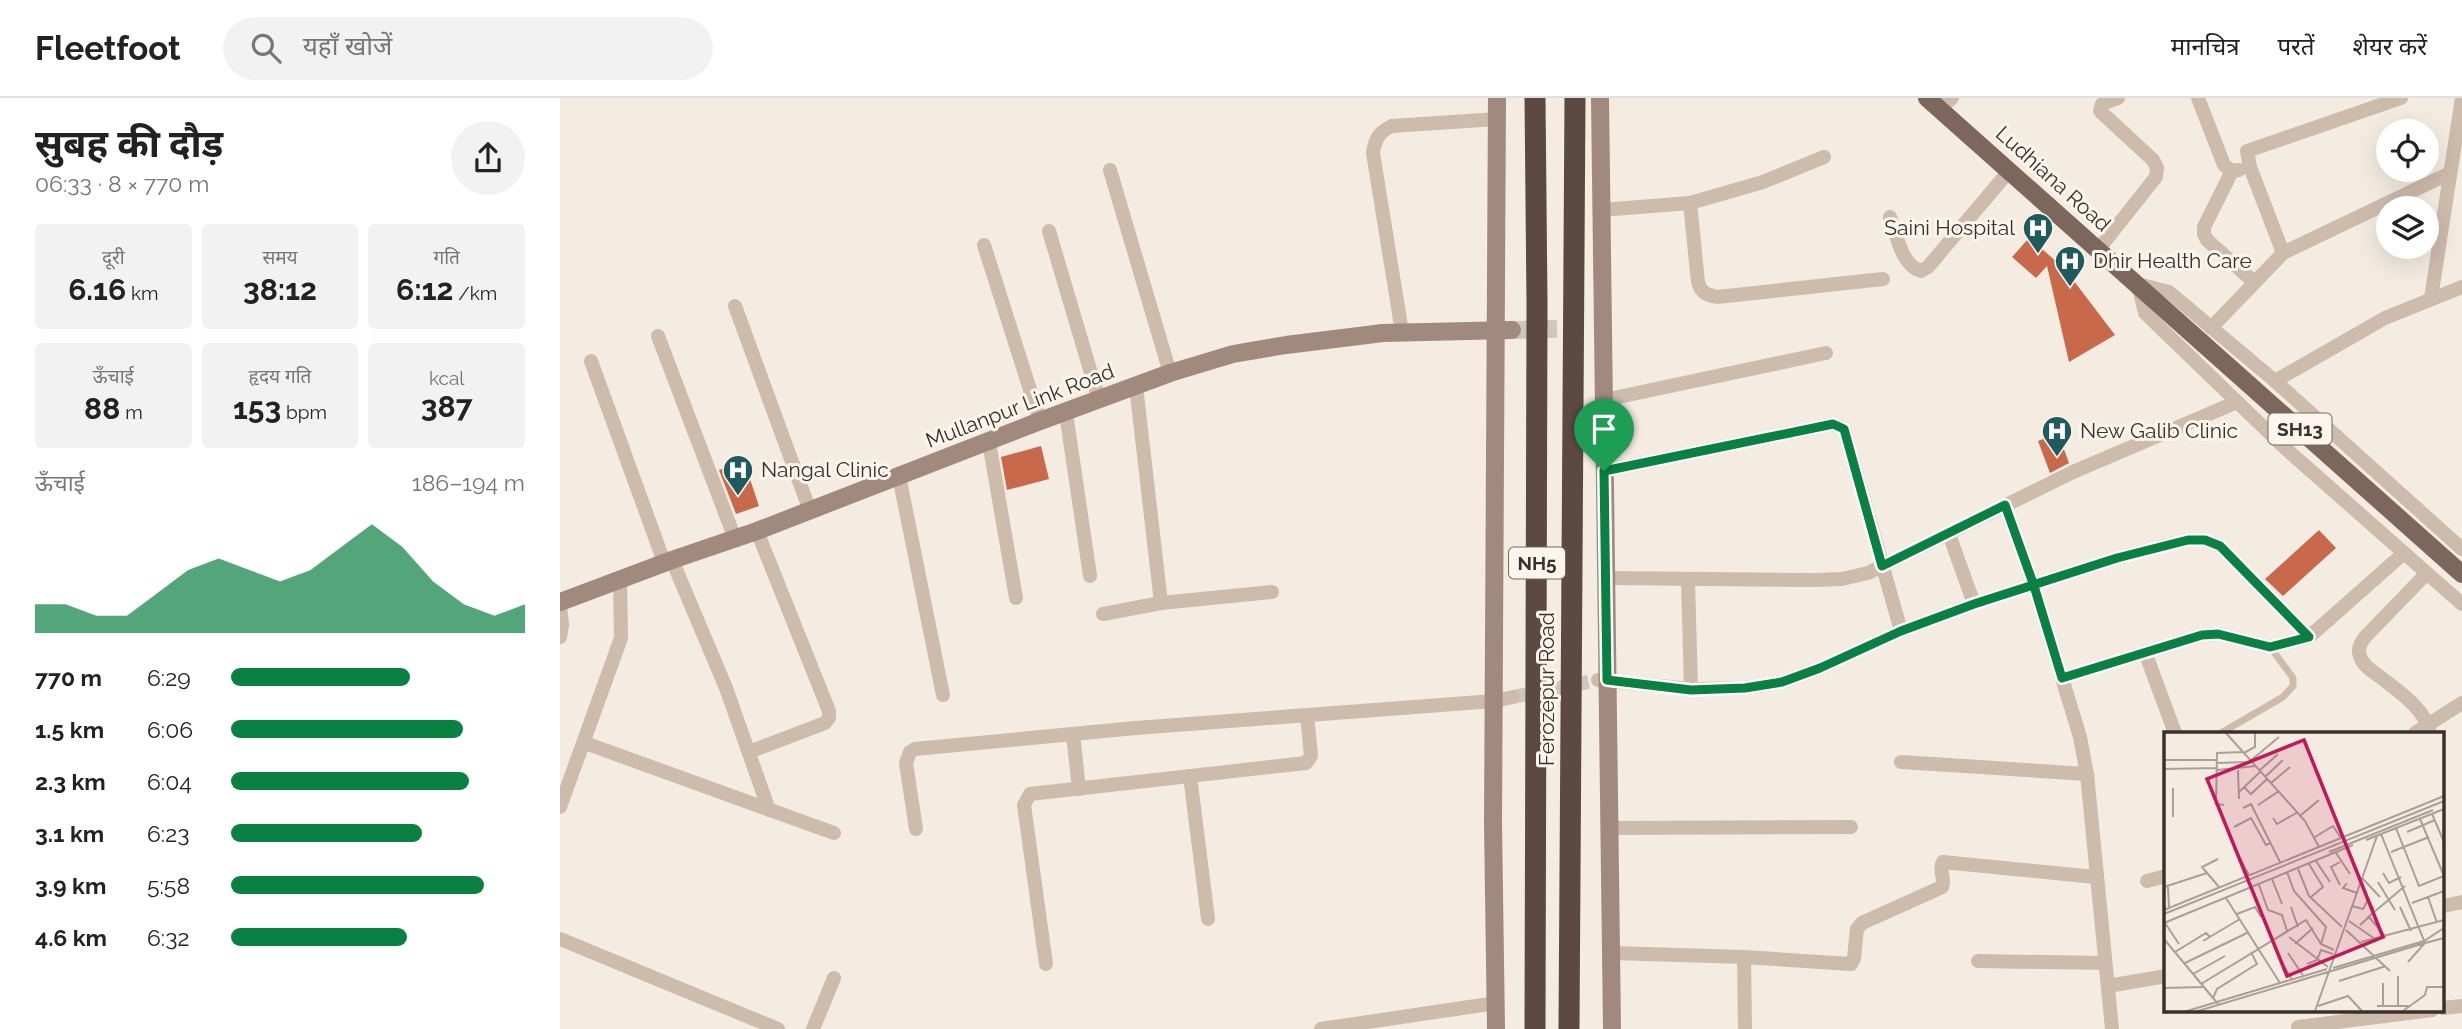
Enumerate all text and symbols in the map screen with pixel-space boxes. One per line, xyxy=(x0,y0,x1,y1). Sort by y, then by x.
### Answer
search box xyxy=(223,17,713,80)
text: Fleetfoot xyxy=(35,29,181,68)
icon: search xyxy=(247,29,285,67)
text: यहाँ खोजें xyxy=(303,31,392,61)
text: मानचित्र xyxy=(2171,32,2239,61)
text: परतें xyxy=(2277,32,2315,61)
text: शेयर करें xyxy=(2353,32,2427,61)
map controls xyxy=(2376,119,2439,259)
button: locate xyxy=(2376,119,2439,182)
text: सुबह की दौड़ xyxy=(35,121,223,166)
button: share xyxy=(451,121,525,195)
street label: Ludhiana Road xyxy=(1991,121,2116,237)
text: 06:33 · 8 × 770 m xyxy=(35,170,209,197)
button: layers xyxy=(2376,196,2439,259)
hospital icon: Saini Hospital xyxy=(2021,211,2055,255)
place label: Saini Hospital xyxy=(1884,215,2015,240)
hospital icon: Dhir Health Care xyxy=(2053,244,2087,288)
text: दूरी xyxy=(102,246,125,268)
text: समय xyxy=(262,246,298,268)
text: गति xyxy=(433,246,460,268)
place label: Dhir Health Care xyxy=(2093,248,2252,273)
text: 6.16 xyxy=(68,272,126,307)
text: 38:12 xyxy=(243,272,317,307)
text: 6:12 xyxy=(396,272,453,307)
text: km xyxy=(126,282,159,304)
text: /km xyxy=(453,282,497,304)
street label: Mullanpur Link Road xyxy=(922,358,1117,453)
text: ऊँचाई xyxy=(93,365,134,387)
text: हृदय गति xyxy=(249,365,311,387)
text: kcal xyxy=(429,367,464,389)
text: 387 xyxy=(421,389,473,424)
text: 88 xyxy=(84,391,120,426)
text: 153 xyxy=(233,391,281,426)
pin xyxy=(1574,399,1634,471)
text: m xyxy=(120,401,143,423)
text: bpm xyxy=(281,401,327,423)
icon: arrive xyxy=(1585,410,1623,448)
hospital icon: New Galib Clinic xyxy=(2040,414,2074,458)
road number: SH13 xyxy=(2268,414,2332,444)
place label: New Galib Clinic xyxy=(2080,418,2238,443)
hospital icon: Nangal Clinic xyxy=(721,453,755,497)
place label: Nangal Clinic xyxy=(761,457,889,482)
text: ऊँचाई xyxy=(35,469,85,496)
text: 186–194 m xyxy=(412,469,525,496)
road number: NH5 xyxy=(1509,548,1565,578)
street label: Ferozepur Road xyxy=(1534,612,1559,766)
text: 770 m xyxy=(35,664,102,691)
text: 6:29 xyxy=(147,664,191,691)
text: 1.5 km xyxy=(35,716,104,743)
text: 6:06 xyxy=(147,716,193,743)
inset map xyxy=(2164,732,2444,1012)
text: 2.3 km xyxy=(35,768,106,795)
text: 6:04 xyxy=(147,768,192,795)
text: 3.1 km xyxy=(35,820,104,847)
text: 6:23 xyxy=(147,820,189,847)
text: 3.9 km xyxy=(35,872,106,899)
text: 5:58 xyxy=(147,872,190,899)
text: 4.6 km xyxy=(35,924,107,951)
text: 6:32 xyxy=(147,924,189,951)

